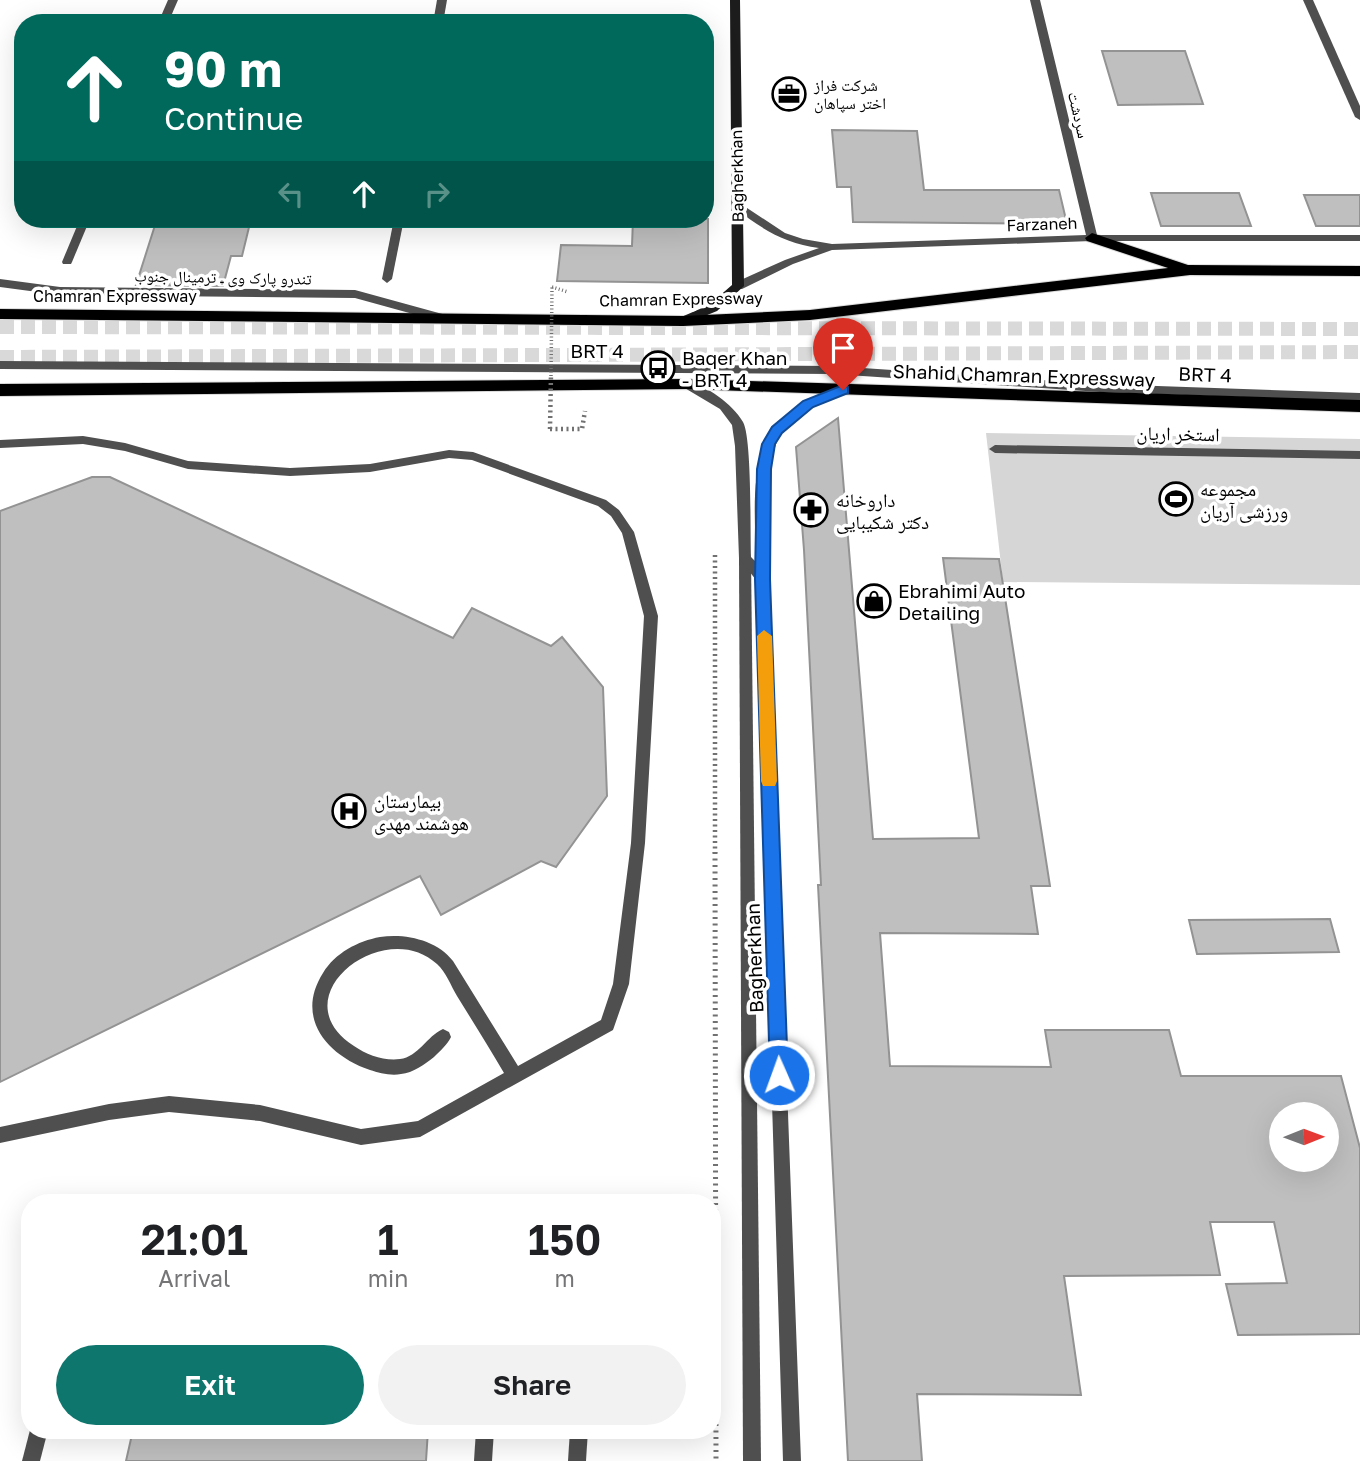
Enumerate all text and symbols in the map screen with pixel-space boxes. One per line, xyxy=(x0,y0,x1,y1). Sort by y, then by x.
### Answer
text: 90 m xyxy=(164,39,282,98)
icon: ahead xyxy=(49,42,140,133)
office icon: شرکت فراز اختر سپاهان xyxy=(770,75,808,113)
place label: شرکت فراز اختر سپاهان xyxy=(813,75,886,114)
street label: سردشت xyxy=(1064,90,1094,140)
text: Continue xyxy=(164,99,303,137)
street label: Bagherkhan xyxy=(726,129,748,223)
icon: left xyxy=(272,175,310,213)
icon: ahead xyxy=(345,175,383,213)
icon: right xyxy=(418,175,456,213)
street label: Farzaneh xyxy=(1006,213,1078,235)
street label: تندرو پارک وی ـ ترمینال جنوب xyxy=(134,265,312,290)
street label: Chamran Expressway xyxy=(33,286,197,306)
street label: Chamran Expressway xyxy=(599,288,763,310)
pin xyxy=(813,318,873,390)
icon: arrive xyxy=(824,329,862,367)
street label: BRT 4 xyxy=(570,339,624,362)
place label: Baqer Khan - BRT 4 xyxy=(682,346,788,391)
bus stop icon: Baqer Khan - BRT 4 xyxy=(639,349,677,387)
street label: Shahid Chamran Expressway xyxy=(892,359,1156,391)
street label: BRT 4 xyxy=(1178,362,1232,386)
street label: استخر اریان xyxy=(1136,421,1220,446)
place label: مجموعه ورزشی آریان xyxy=(1200,477,1288,523)
sports icon: مجموعه ورزشی آریان xyxy=(1157,480,1195,518)
place label: داروخانه دکتر شکیبایی xyxy=(836,488,929,534)
pharmacy icon: داروخانه دکتر شکیبایی xyxy=(792,491,830,529)
place label: Ebrahimi Auto Detailing xyxy=(898,579,1026,624)
shop icon: Ebrahimi Auto Detailing xyxy=(855,582,893,620)
place label: بیمارستان هوشمند مهدی xyxy=(374,789,469,835)
hospital icon: بیمارستان هوشمند مهدی xyxy=(330,792,368,830)
street label: Bagherkhan xyxy=(741,903,767,1013)
position arrow xyxy=(742,1038,816,1112)
north arrow xyxy=(1269,1102,1339,1172)
map controls xyxy=(1269,1102,1339,1172)
text: 21:01 xyxy=(141,1214,248,1264)
text: 1 xyxy=(377,1214,399,1264)
text: 150 xyxy=(528,1214,601,1264)
text: Arrival xyxy=(158,1264,230,1292)
text: min xyxy=(368,1264,408,1292)
text: m xyxy=(555,1264,575,1292)
button: Exit xyxy=(56,1345,364,1425)
button: Share xyxy=(378,1345,686,1425)

